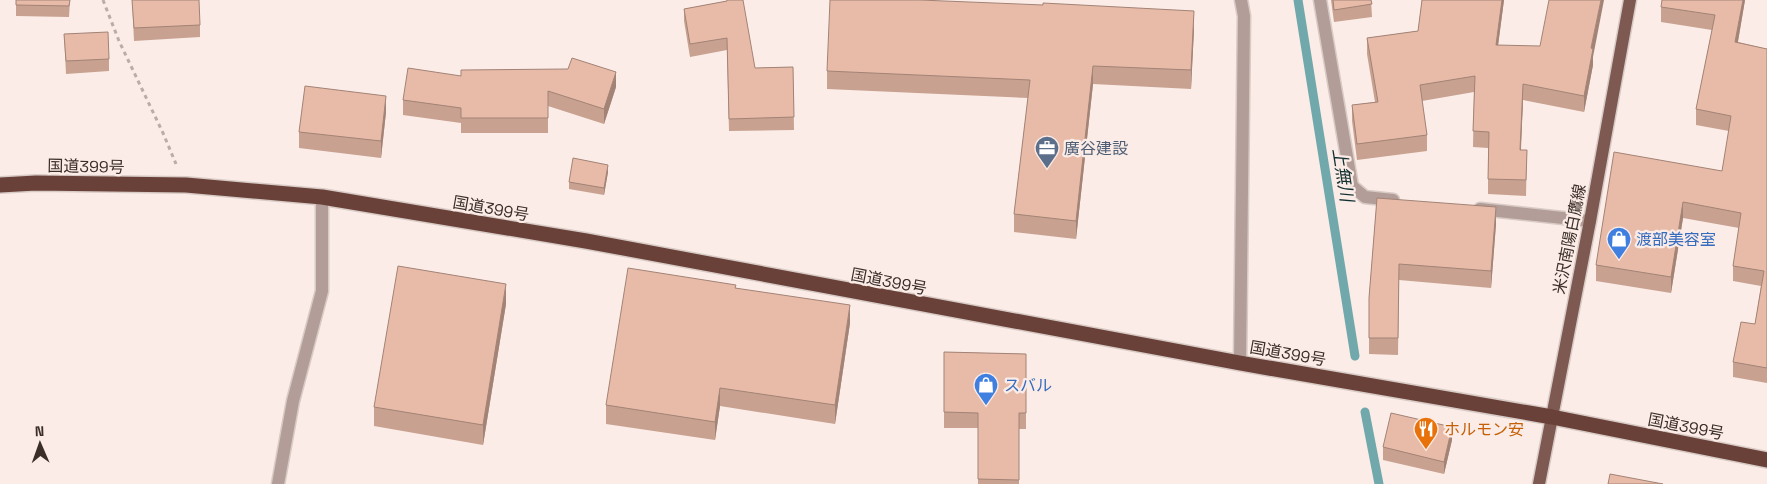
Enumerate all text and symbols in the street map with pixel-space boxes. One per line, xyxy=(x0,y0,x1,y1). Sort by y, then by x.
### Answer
office icon: 廣谷建設 xyxy=(1034,135,1060,169)
place label: 廣谷建設 xyxy=(1064,138,1128,159)
water label: 上無川 xyxy=(1328,146,1359,205)
street label: 国道399号 xyxy=(47,155,125,178)
street label: 米沢南陽白鷹線 xyxy=(1548,182,1590,296)
street label: 国道399号 xyxy=(451,191,531,226)
shop icon: 渡部美容室 xyxy=(1606,226,1632,260)
place label: 渡部美容室 xyxy=(1636,229,1716,250)
street label: 国道399号 xyxy=(849,264,929,299)
street label: 国道399号 xyxy=(1248,336,1328,371)
shop icon: スバル xyxy=(973,372,999,406)
place label: スバル xyxy=(1004,375,1052,396)
street label: 国道399号 xyxy=(1646,409,1726,444)
restaurant icon: ホルモン安 xyxy=(1413,416,1439,450)
north arrow xyxy=(15,419,65,469)
place label: ホルモン安 xyxy=(1444,419,1524,440)
text: N xyxy=(35,422,45,440)

